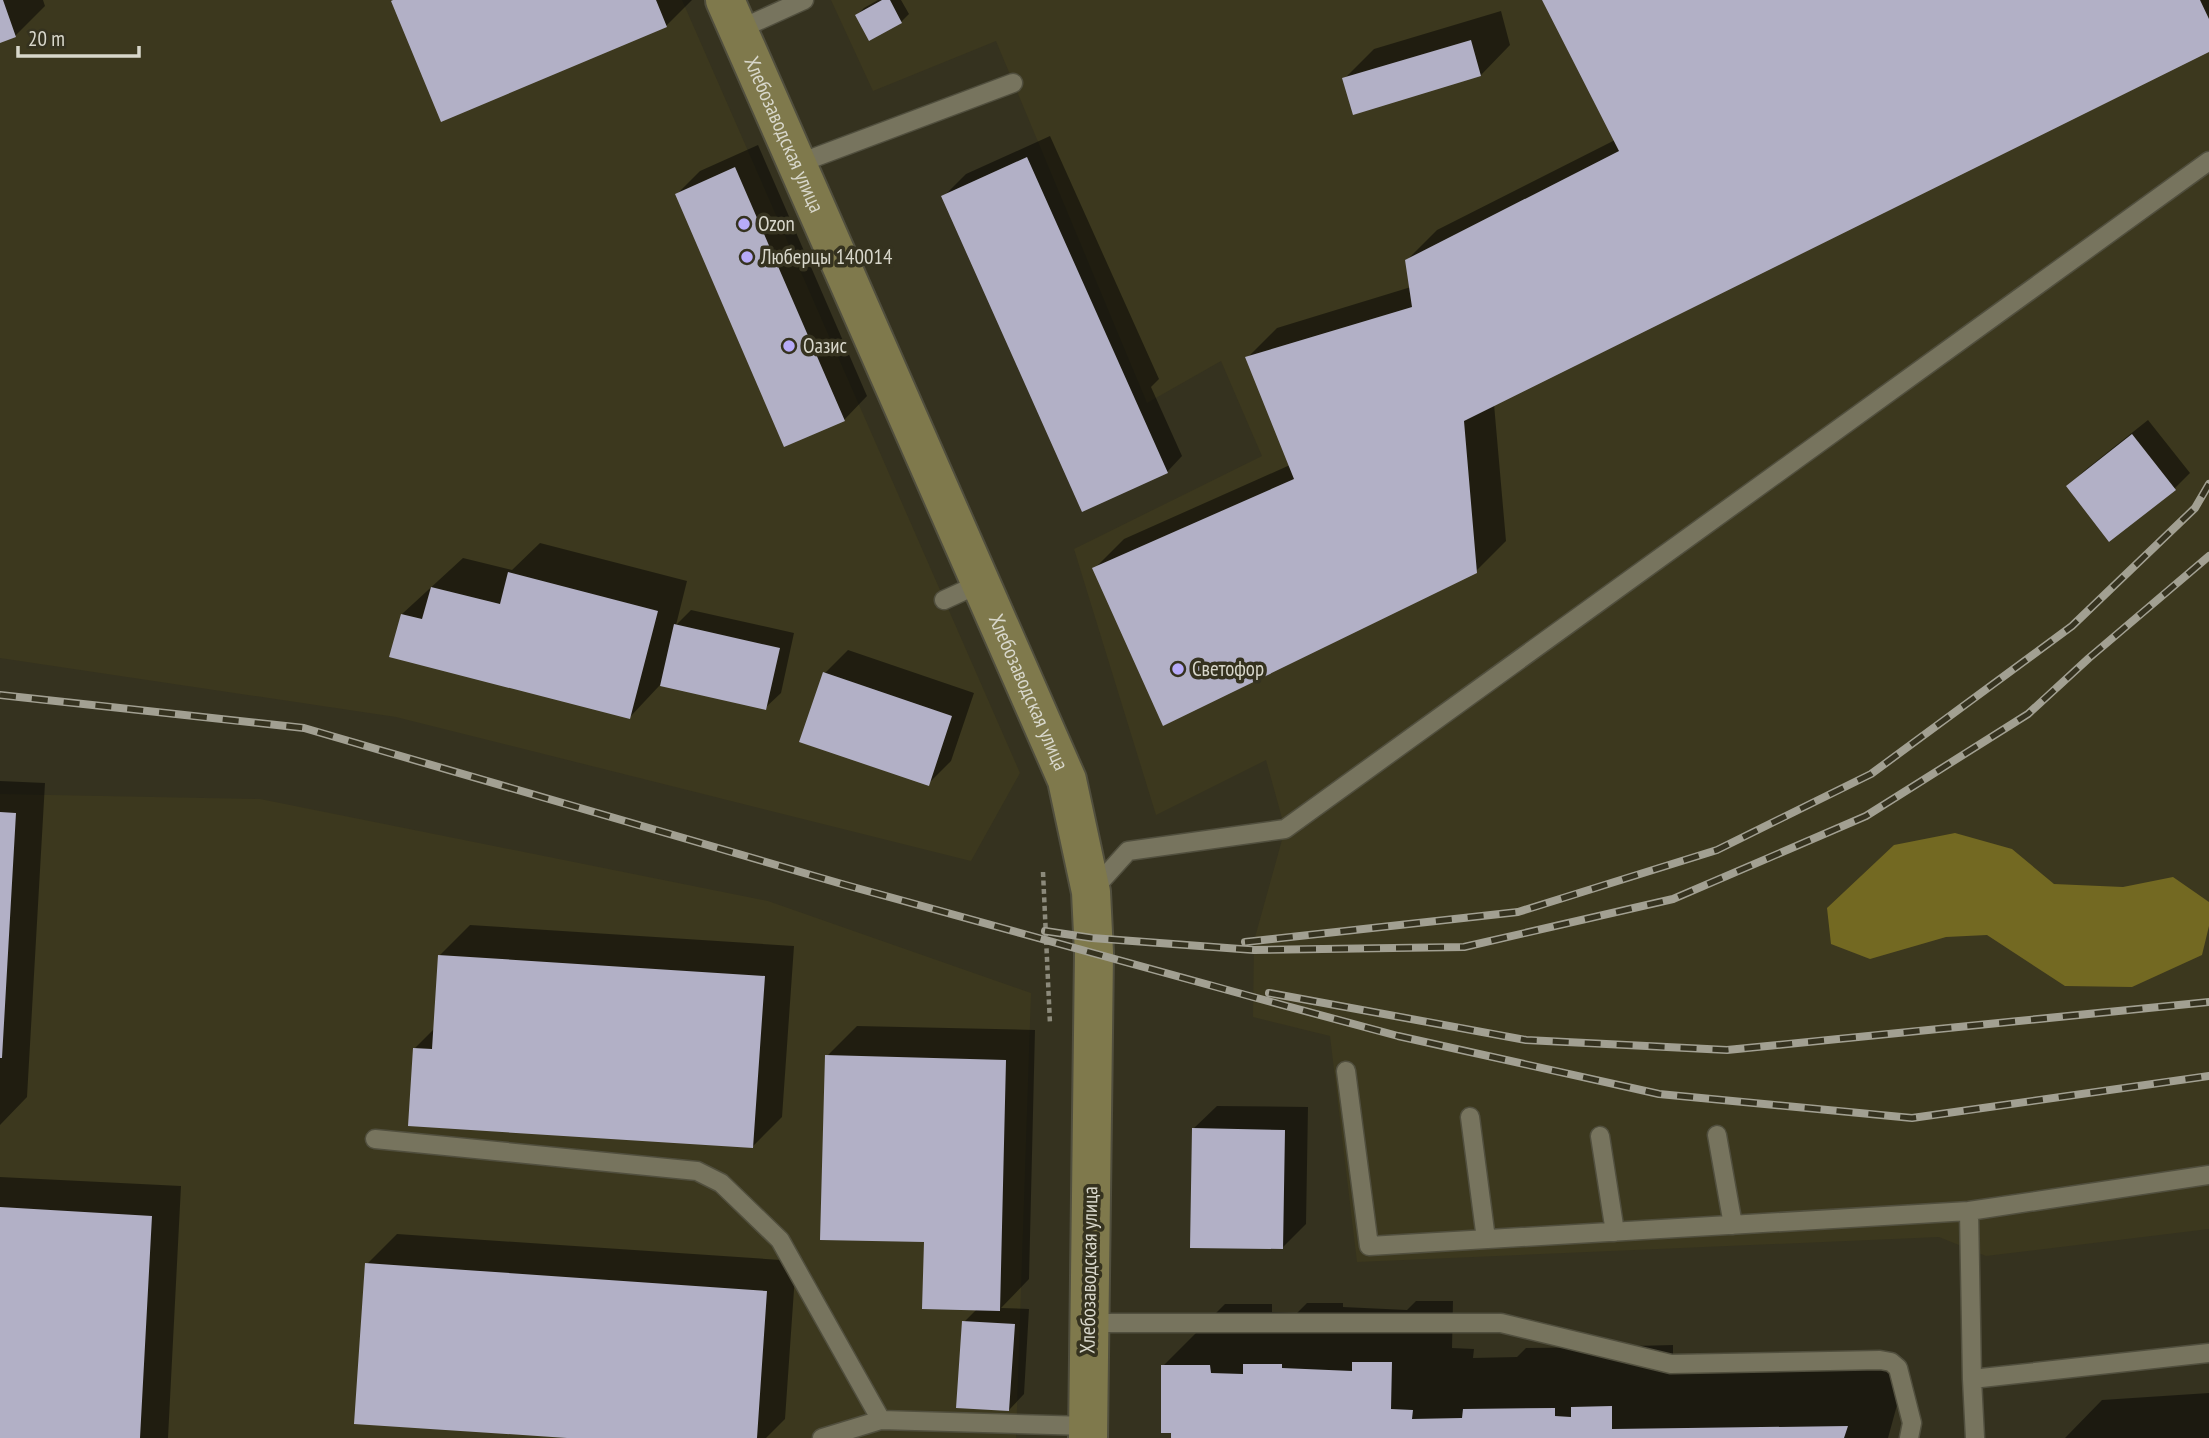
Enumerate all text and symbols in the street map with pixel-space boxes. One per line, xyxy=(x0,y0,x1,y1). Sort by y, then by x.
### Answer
scale bar xyxy=(18,14,138,58)
text: 20 m xyxy=(28,25,65,52)
street label: Хлебозаводская улица xyxy=(738,52,831,217)
place label: Ozon xyxy=(758,210,795,237)
marker: Ozon xyxy=(736,216,752,232)
place label: Люберцы 140014 xyxy=(760,243,893,270)
marker: Люберцы 140014 xyxy=(739,249,755,265)
place label: Оазис xyxy=(803,332,848,359)
marker: Оазис xyxy=(781,338,797,354)
street label: Хлебозаводская улица xyxy=(983,610,1075,774)
place label: Светофор xyxy=(1192,655,1264,682)
marker: Светофор xyxy=(1170,661,1186,677)
street label: Хлебозаводская улица xyxy=(1074,1186,1103,1354)

